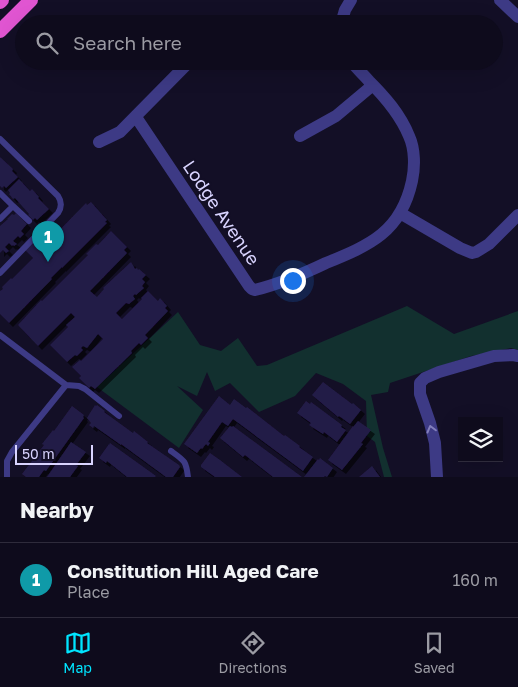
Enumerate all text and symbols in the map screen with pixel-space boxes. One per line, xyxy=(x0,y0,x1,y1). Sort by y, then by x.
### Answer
search box xyxy=(15,15,503,70)
icon: search xyxy=(33,29,61,57)
text: Search here xyxy=(73,31,182,54)
street label: Lodge Avenue xyxy=(179,156,265,269)
pin: 1 xyxy=(32,221,64,262)
your location xyxy=(280,268,306,294)
map controls xyxy=(458,417,503,462)
button: layers xyxy=(458,417,503,462)
one-way arrow xyxy=(427,425,437,433)
scale bar xyxy=(15,442,92,465)
text: 50 m xyxy=(22,445,55,462)
text: Nearby xyxy=(20,497,94,523)
text: Constitution Hill Aged Care xyxy=(67,559,319,582)
text: 1 xyxy=(32,570,40,590)
text: 160 m xyxy=(452,570,498,590)
text: Place xyxy=(67,582,110,602)
tab: Map xyxy=(63,629,92,676)
tab: Directions xyxy=(219,629,287,676)
tab: Saved xyxy=(414,629,455,676)

